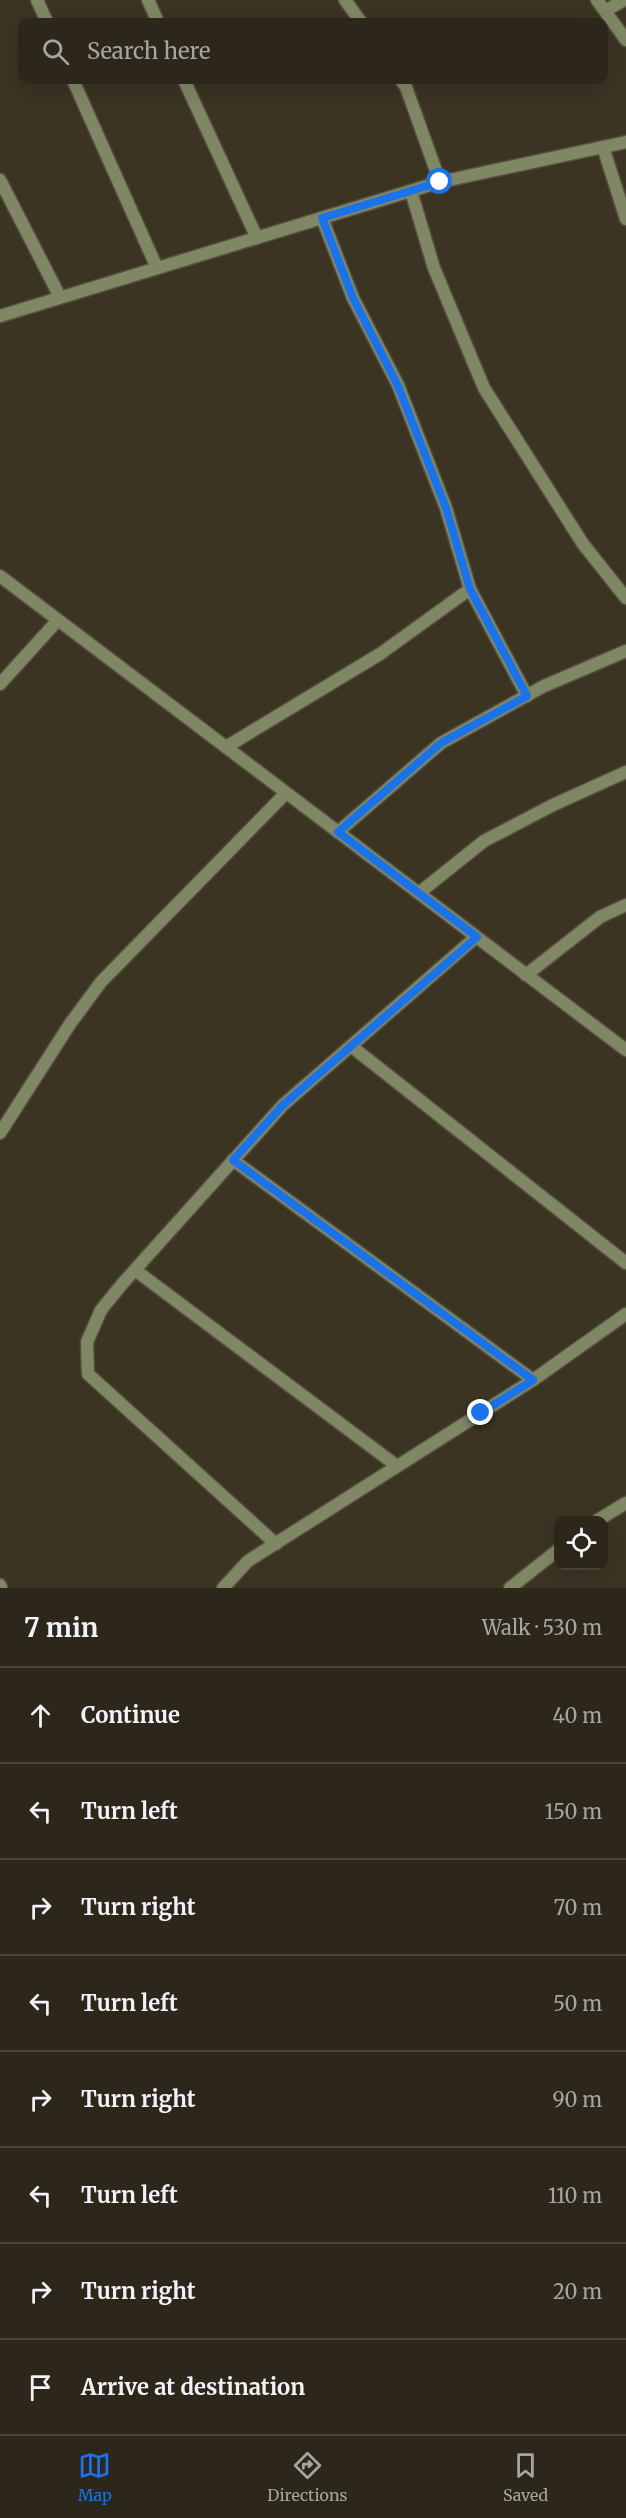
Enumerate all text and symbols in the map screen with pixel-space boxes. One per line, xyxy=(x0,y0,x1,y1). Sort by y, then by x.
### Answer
search box xyxy=(18,18,608,84)
icon: search xyxy=(39,35,72,68)
text: Search here xyxy=(87,37,210,65)
route start xyxy=(426,168,452,194)
route end xyxy=(467,1399,493,1425)
map controls xyxy=(554,1516,608,1570)
button: locate xyxy=(554,1516,608,1570)
text: 7 min xyxy=(24,1611,98,1644)
text: Walk · 530 m xyxy=(482,1615,602,1640)
icon: ahead xyxy=(24,1699,57,1732)
text: Continue xyxy=(81,1701,180,1729)
text: 40 m xyxy=(552,1703,602,1728)
icon: left xyxy=(24,1795,57,1828)
text: Turn left xyxy=(81,1797,178,1825)
text: 150 m xyxy=(545,1799,602,1824)
icon: right xyxy=(24,1891,57,1924)
text: Turn right xyxy=(81,1893,195,1921)
text: 70 m xyxy=(554,1895,602,1920)
icon: left xyxy=(24,1987,57,2020)
text: Turn left xyxy=(81,1989,178,2017)
text: 50 m xyxy=(553,1991,602,2016)
icon: right xyxy=(24,2083,57,2116)
text: Turn right xyxy=(81,2085,195,2113)
text: 90 m xyxy=(552,2087,602,2112)
icon: left xyxy=(24,2179,57,2212)
text: Turn left xyxy=(81,2181,178,2209)
text: 110 m xyxy=(548,2183,602,2208)
icon: right xyxy=(24,2275,57,2308)
text: Turn right xyxy=(81,2277,195,2305)
text: 20 m xyxy=(553,2279,602,2304)
icon: arrive xyxy=(24,2371,57,2404)
text: Arrive at destination xyxy=(81,2373,305,2401)
tab: Map xyxy=(78,2449,112,2505)
tab: Directions xyxy=(267,2449,347,2505)
tab: Saved xyxy=(503,2449,548,2505)

